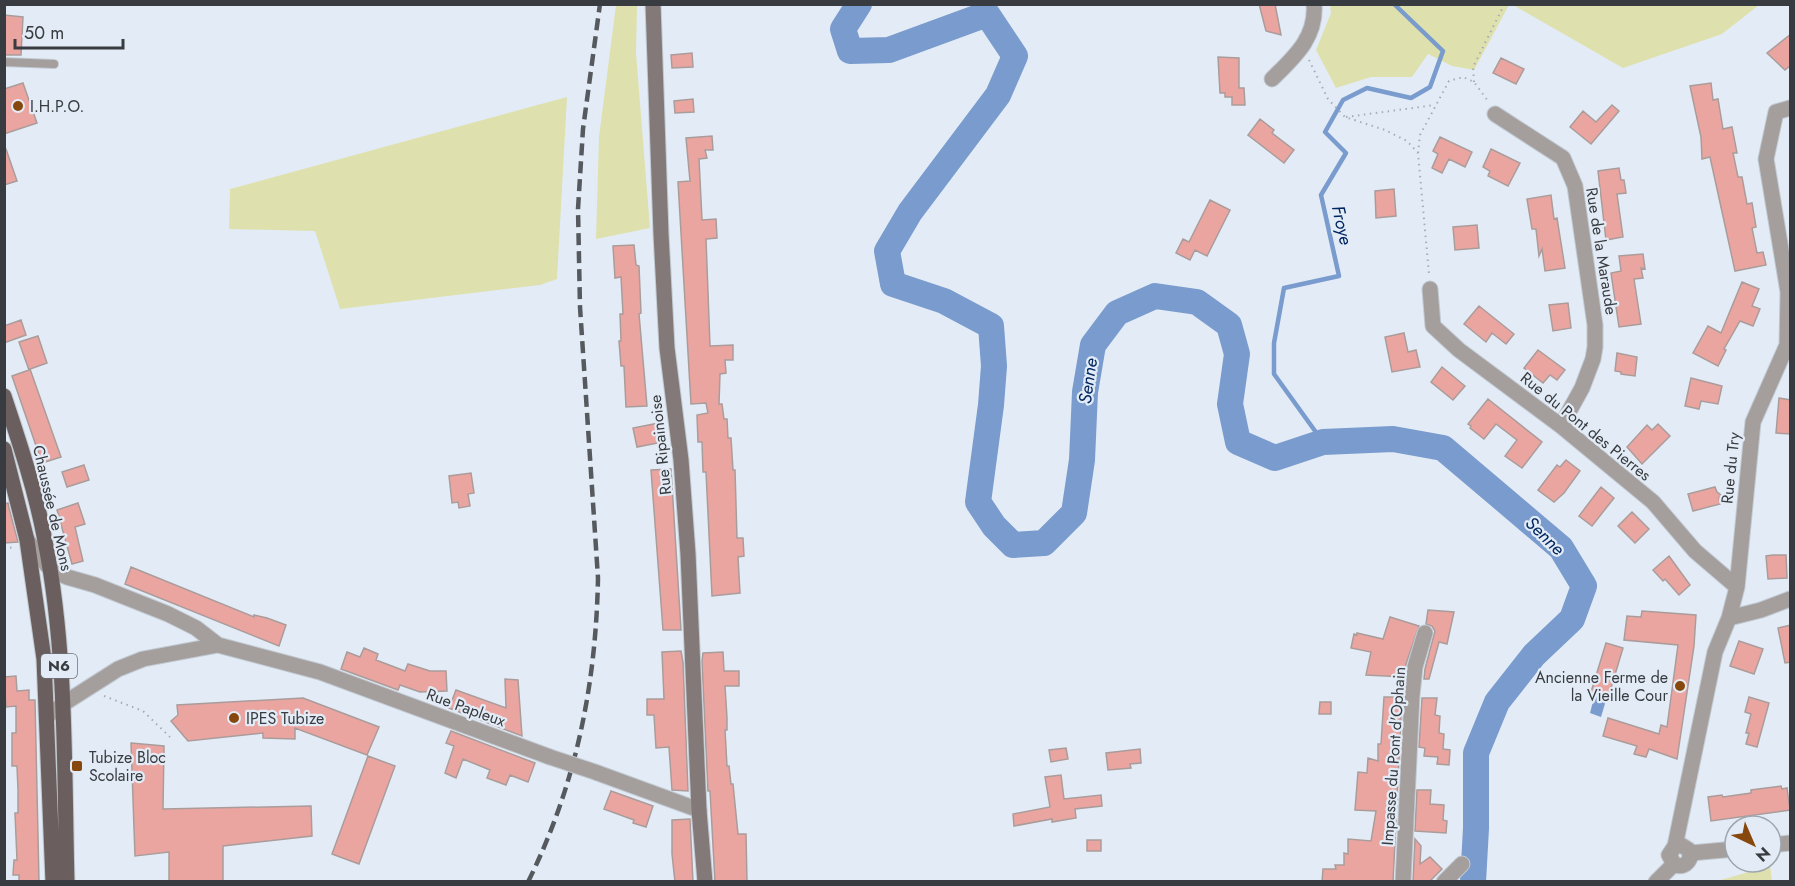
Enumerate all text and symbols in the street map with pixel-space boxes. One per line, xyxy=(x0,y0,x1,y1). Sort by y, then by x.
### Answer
scale bar xyxy=(15,12,123,50)
text: 50 m xyxy=(24,20,64,46)
place label: I.H.P.O. xyxy=(30,95,84,118)
marker: I.H.P.O. xyxy=(11,99,25,113)
street label: Rue de la Maraude xyxy=(1580,186,1623,316)
water label: Froye xyxy=(1325,203,1359,247)
water label: Senne xyxy=(1072,356,1104,406)
street label: Rue du Pont des Pierres xyxy=(1516,366,1656,486)
street label: Rue Ripainoise xyxy=(644,394,677,496)
street label: Rue du Try xyxy=(1715,430,1746,505)
street label: Chaussée de Mons xyxy=(27,443,78,573)
water label: Senne xyxy=(1519,511,1571,561)
road number: N6 xyxy=(41,654,77,678)
street label: Impasse du Pont d'Ophain xyxy=(1376,666,1411,846)
place label: Ancienne Ferme de la Vieille Cour xyxy=(1535,666,1669,707)
marker: Ancienne Ferme de la Vieille Cour xyxy=(1673,679,1687,693)
street label: Rue Papleux xyxy=(423,683,509,732)
place label: IPES Tubize xyxy=(246,707,324,730)
marker: IPES Tubize xyxy=(227,711,241,725)
place label: Tubize Bloc Scolaire xyxy=(89,746,166,787)
marker: Tubize Bloc Scolaire xyxy=(70,759,84,773)
north arrow xyxy=(1723,814,1783,874)
text: N xyxy=(1751,842,1776,867)

